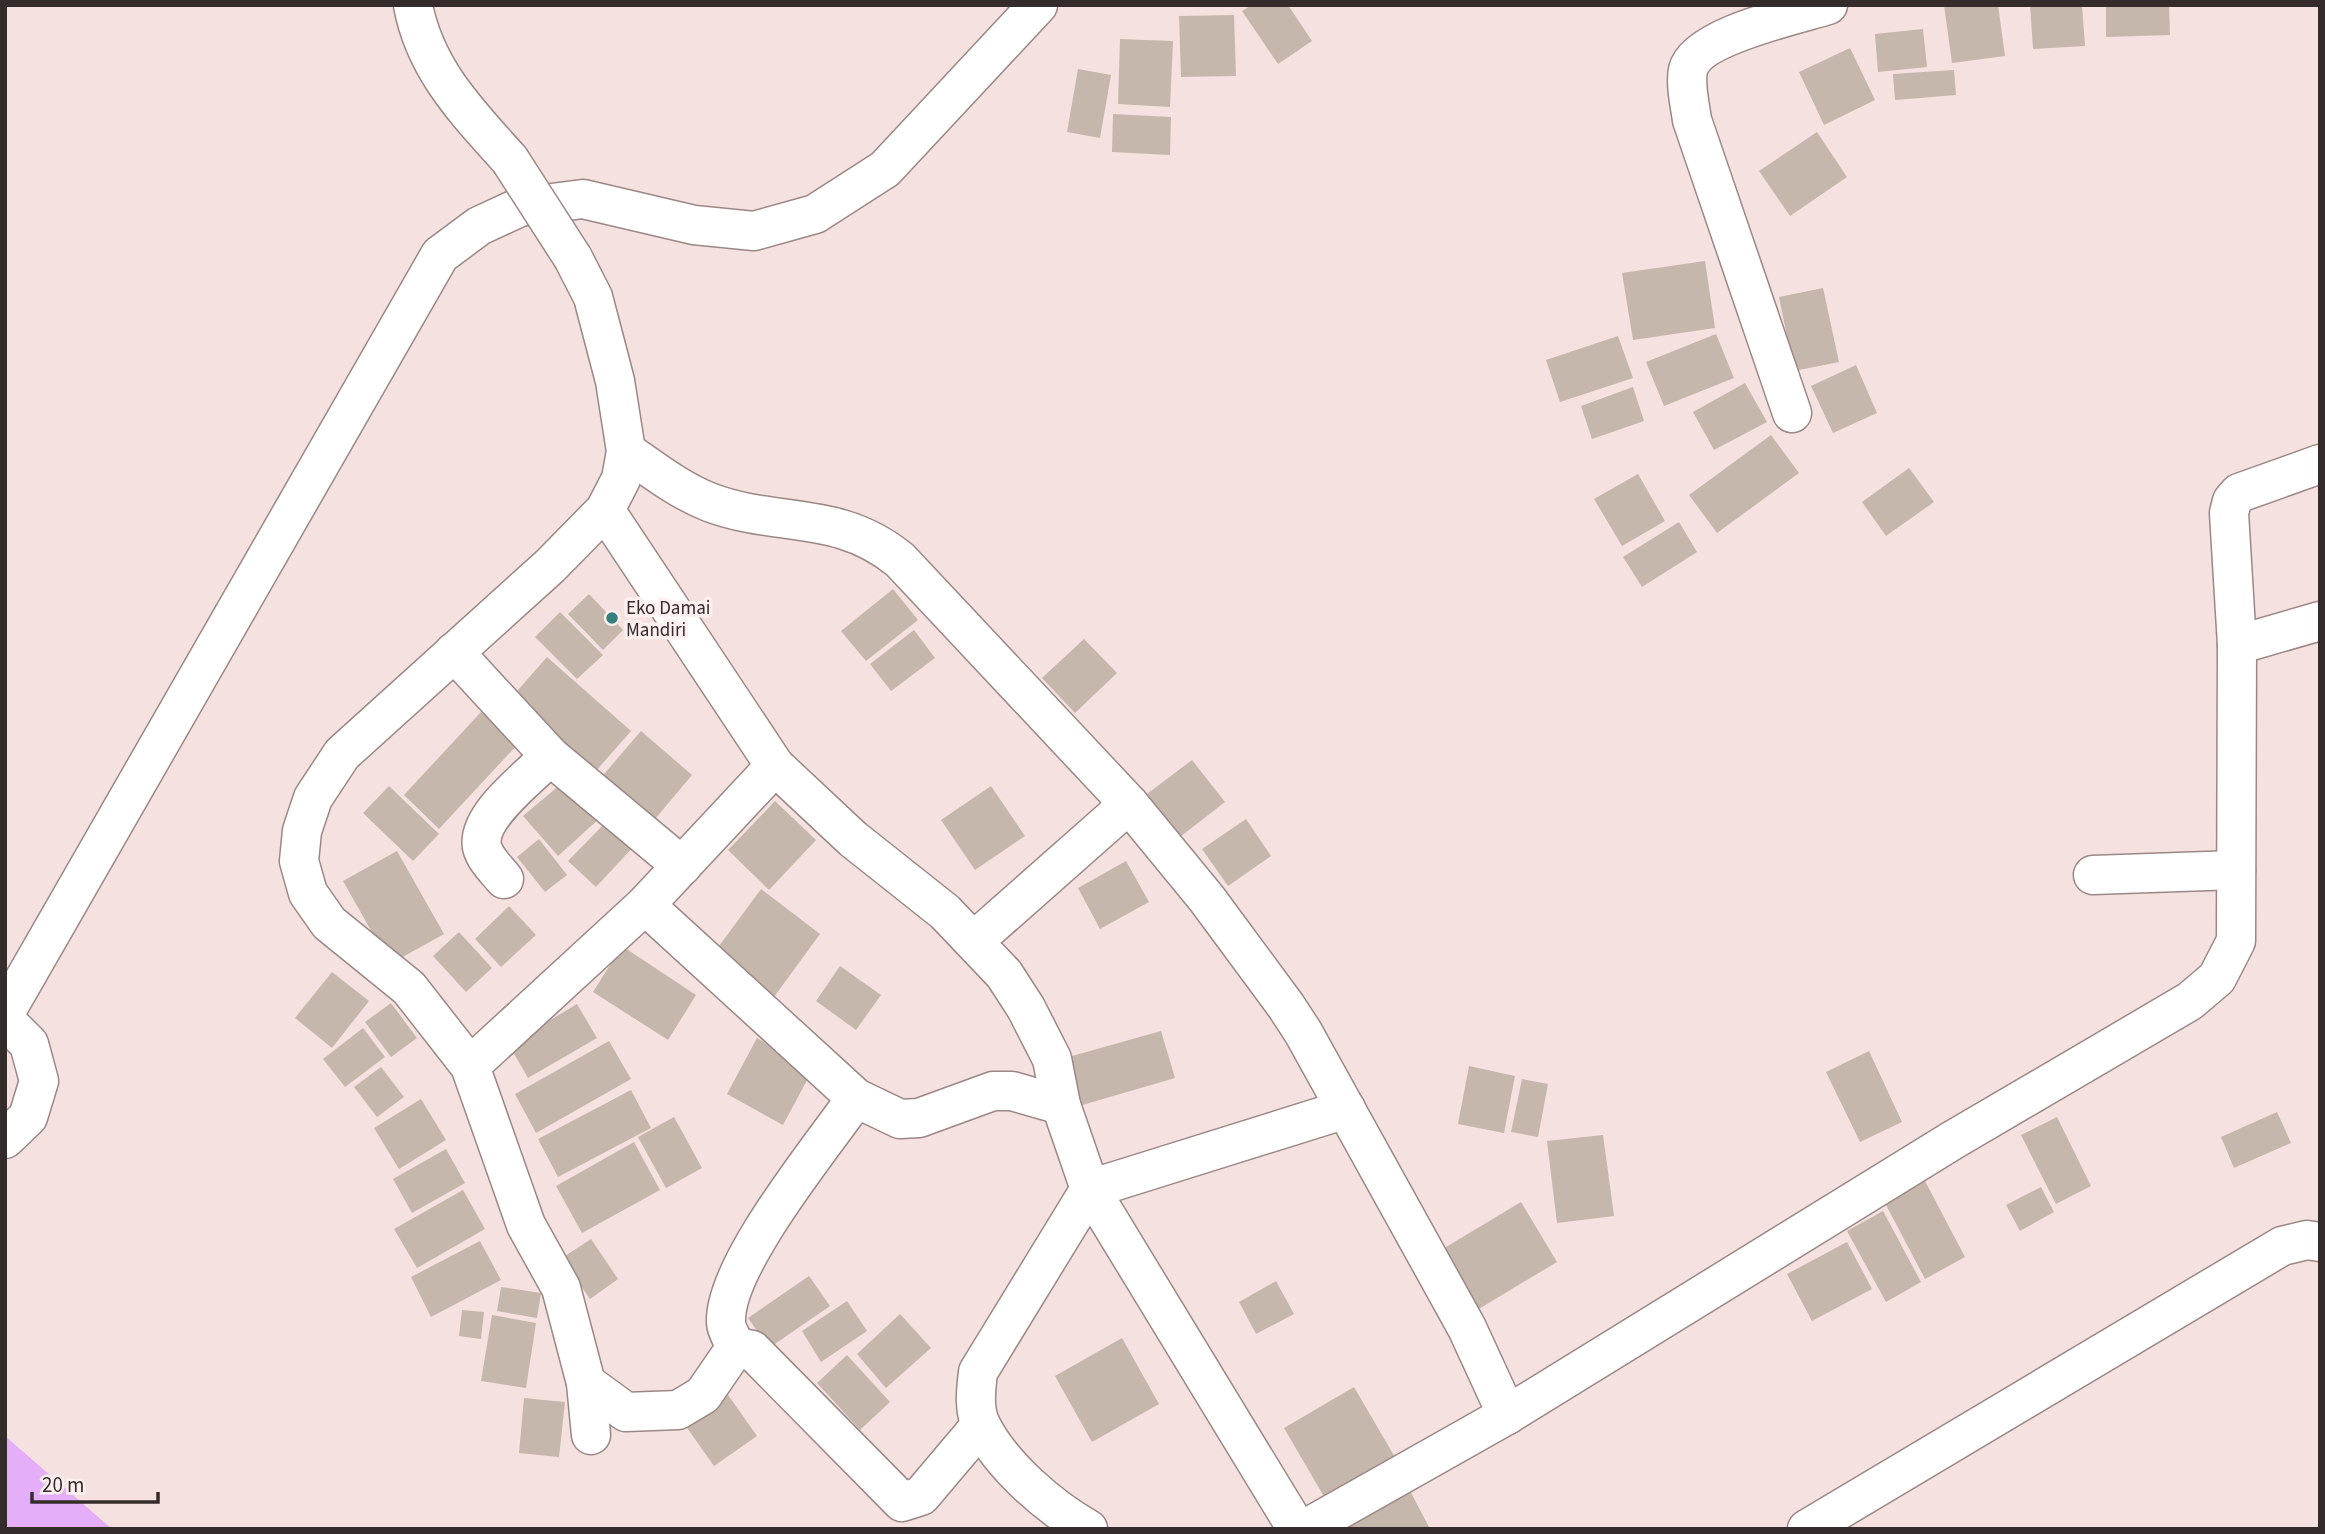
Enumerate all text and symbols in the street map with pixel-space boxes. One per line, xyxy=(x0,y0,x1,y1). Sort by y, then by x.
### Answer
place label: Eko Damai Mandiri xyxy=(626,595,710,644)
marker: Eko Damai Mandiri xyxy=(604,610,620,626)
scale bar xyxy=(32,1460,158,1504)
text: 20 m xyxy=(42,1470,84,1500)

